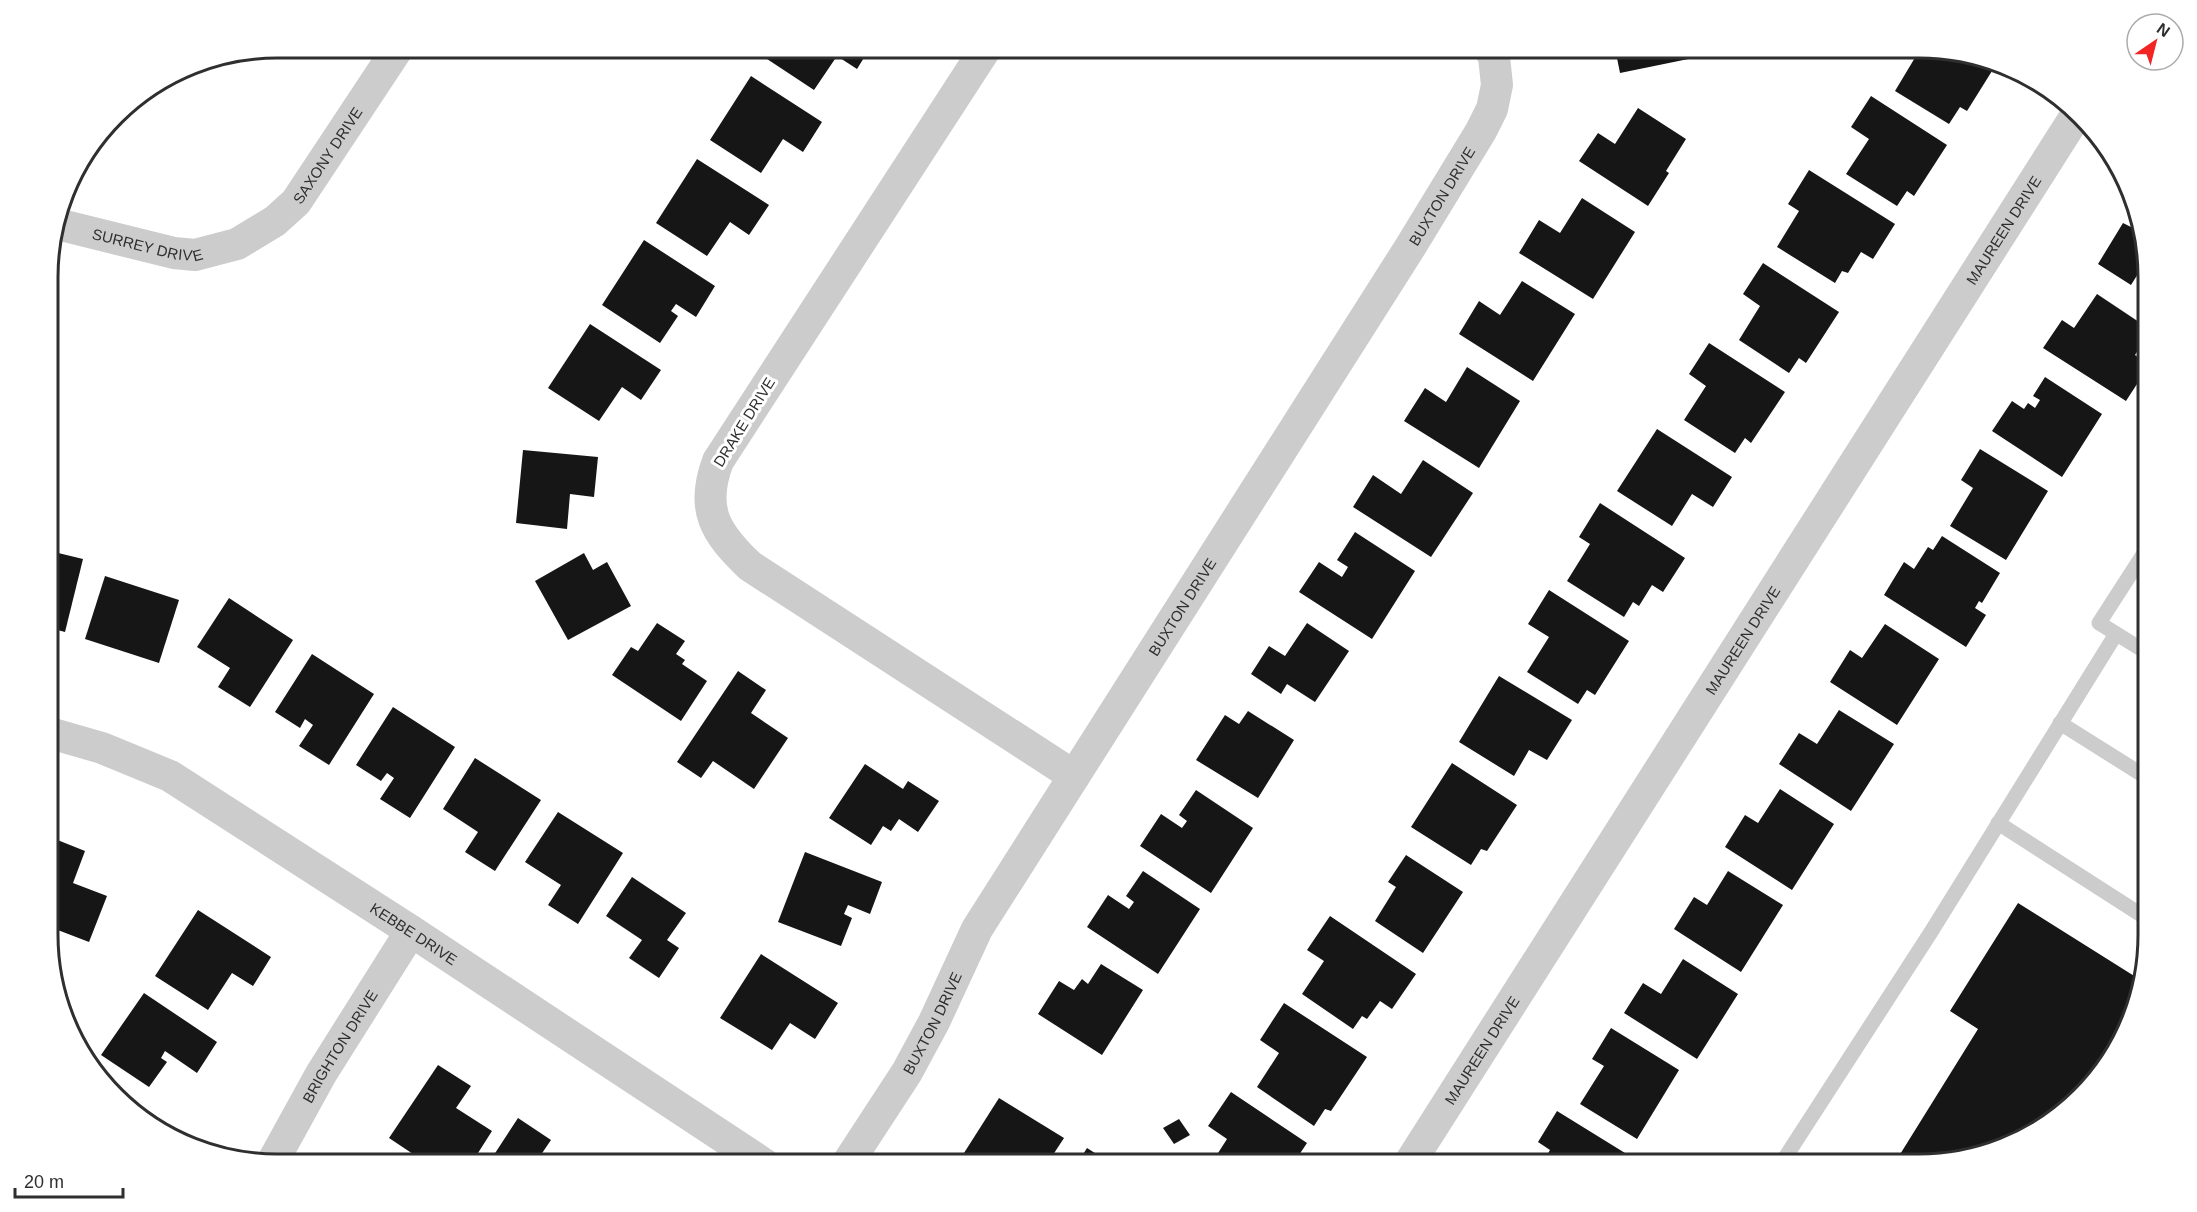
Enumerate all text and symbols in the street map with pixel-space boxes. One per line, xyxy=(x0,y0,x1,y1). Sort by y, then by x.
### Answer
north arrow xyxy=(2125,12,2185,72)
text: N xyxy=(2154,20,2173,40)
street label: SAXONY DRIVE xyxy=(289,104,365,207)
street label: BUXTON DRIVE xyxy=(1405,143,1478,248)
street label: MAUREEN DRIVE xyxy=(1962,173,2044,287)
street label: SURREY DRIVE xyxy=(91,225,204,264)
street label: DRAKE DRIVE xyxy=(710,374,778,470)
street label: BUXTON DRIVE xyxy=(1144,555,1219,659)
street label: MAUREEN DRIVE xyxy=(1702,583,1783,697)
street label: KEBBE DRIVE xyxy=(367,899,461,968)
street label: BUXTON DRIVE xyxy=(899,969,965,1077)
street label: BRIGHTON DRIVE xyxy=(299,987,380,1105)
street label: MAUREEN DRIVE xyxy=(1441,993,1522,1107)
scale bar xyxy=(15,1161,123,1199)
text: 20 m xyxy=(24,1172,64,1192)

